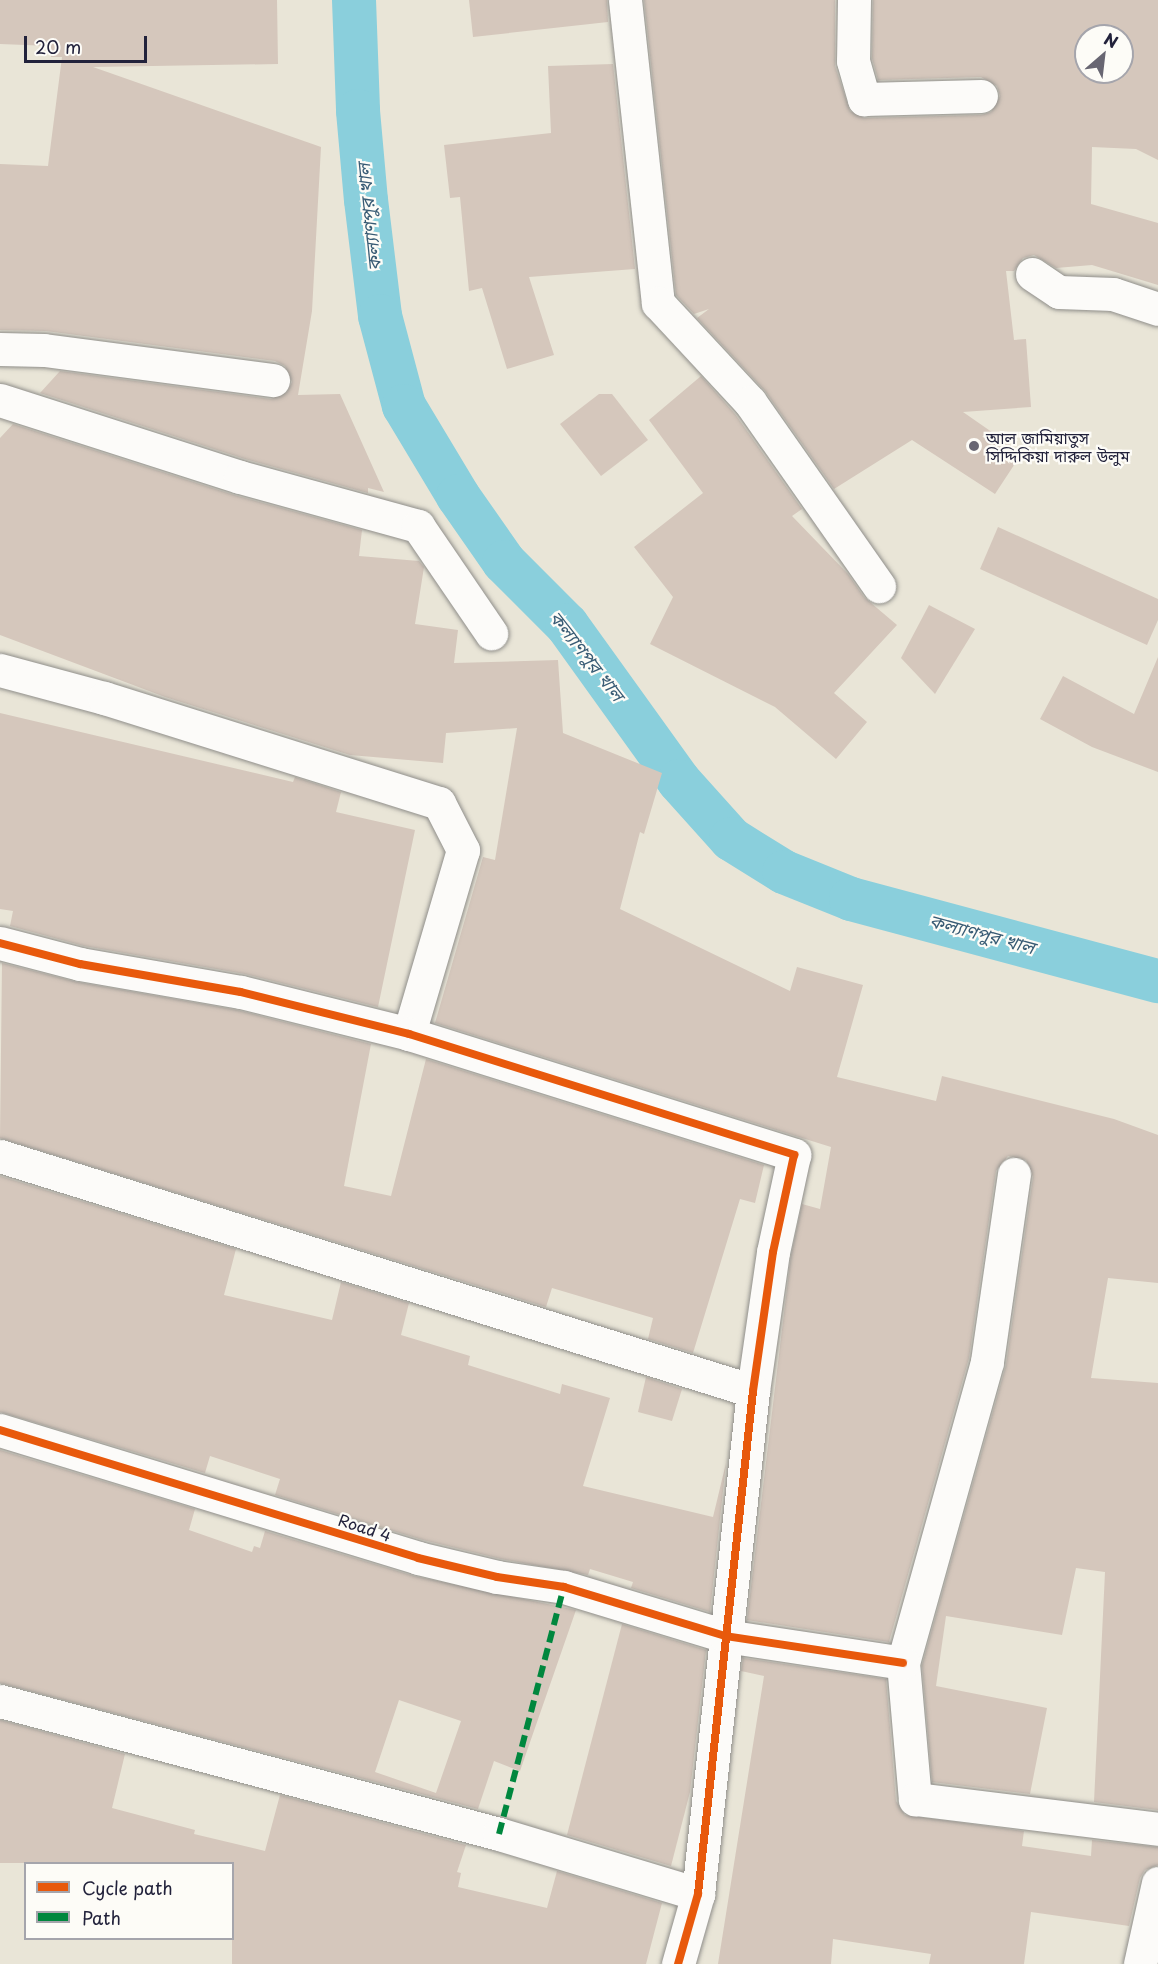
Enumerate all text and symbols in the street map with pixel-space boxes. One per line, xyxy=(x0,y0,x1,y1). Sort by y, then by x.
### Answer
scale bar xyxy=(27,24,150,62)
north arrow xyxy=(1074,24,1134,84)
text: N xyxy=(1100,26,1123,53)
text: 20 m xyxy=(35,33,81,60)
water label: কল্যাণপুর খাল xyxy=(353,162,385,272)
place label: আল জামিয়াতুস সিদ্দিকিয়া দারুল উলুম xyxy=(986,427,1130,465)
marker: আল জামিয়াতুস সিদ্দিকিয়া দারুল উলুম xyxy=(967,439,981,453)
water label: কল্যাণপুর খাল xyxy=(545,607,629,705)
water label: কল্যাণপুর খাল xyxy=(927,910,1037,958)
street label: Road 4 xyxy=(336,1509,394,1545)
legend xyxy=(24,1862,234,1940)
text: Cycle path xyxy=(82,1874,173,1901)
text: Path xyxy=(82,1904,121,1931)

